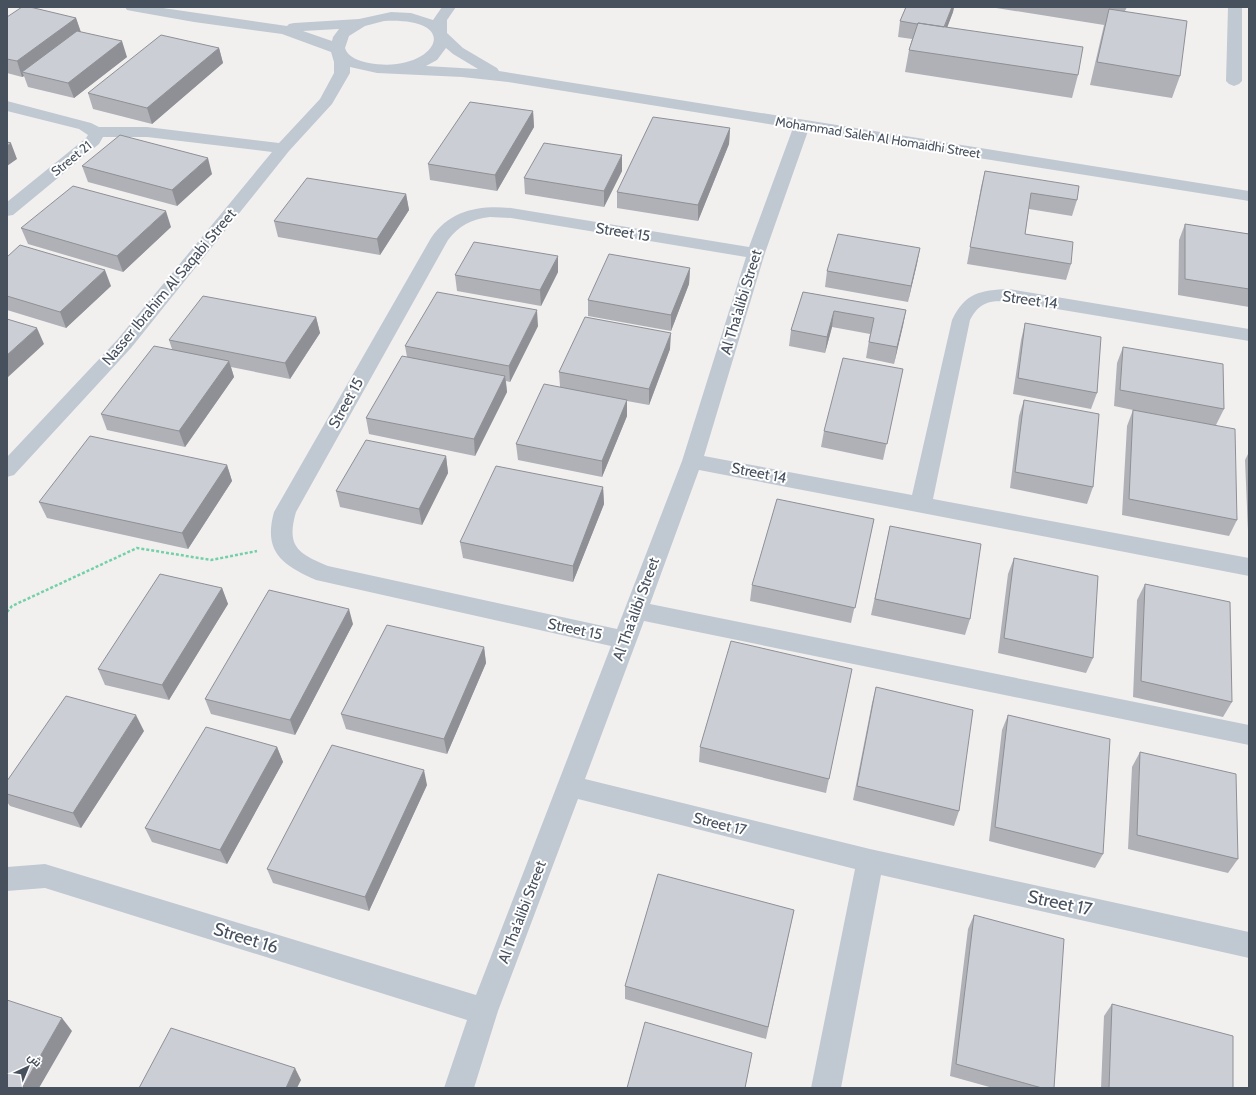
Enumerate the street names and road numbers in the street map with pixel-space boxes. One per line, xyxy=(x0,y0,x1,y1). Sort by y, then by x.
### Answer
street label: Mohammad Saleh Al Homaidhi Street xyxy=(774,113,982,161)
street label: Street 21 xyxy=(48,137,94,179)
street label: Nasser Ibrahim Al Saqabi Street xyxy=(98,205,240,369)
street label: Street 15 xyxy=(594,219,652,245)
street label: Al Tha'alibi Street xyxy=(717,247,765,357)
street label: Street 14 xyxy=(1001,287,1059,313)
street label: Street 15 xyxy=(325,375,367,431)
street label: Street 14 xyxy=(730,459,788,487)
street label: Al Tha'alibi Street xyxy=(609,555,663,663)
street label: Street 15 xyxy=(546,614,604,644)
street label: Street 17 xyxy=(691,809,749,839)
street label: Al Tha'alibi Street xyxy=(494,858,550,966)
street label: Street 17 xyxy=(1026,885,1094,921)
street label: Street 16 xyxy=(211,918,281,958)

